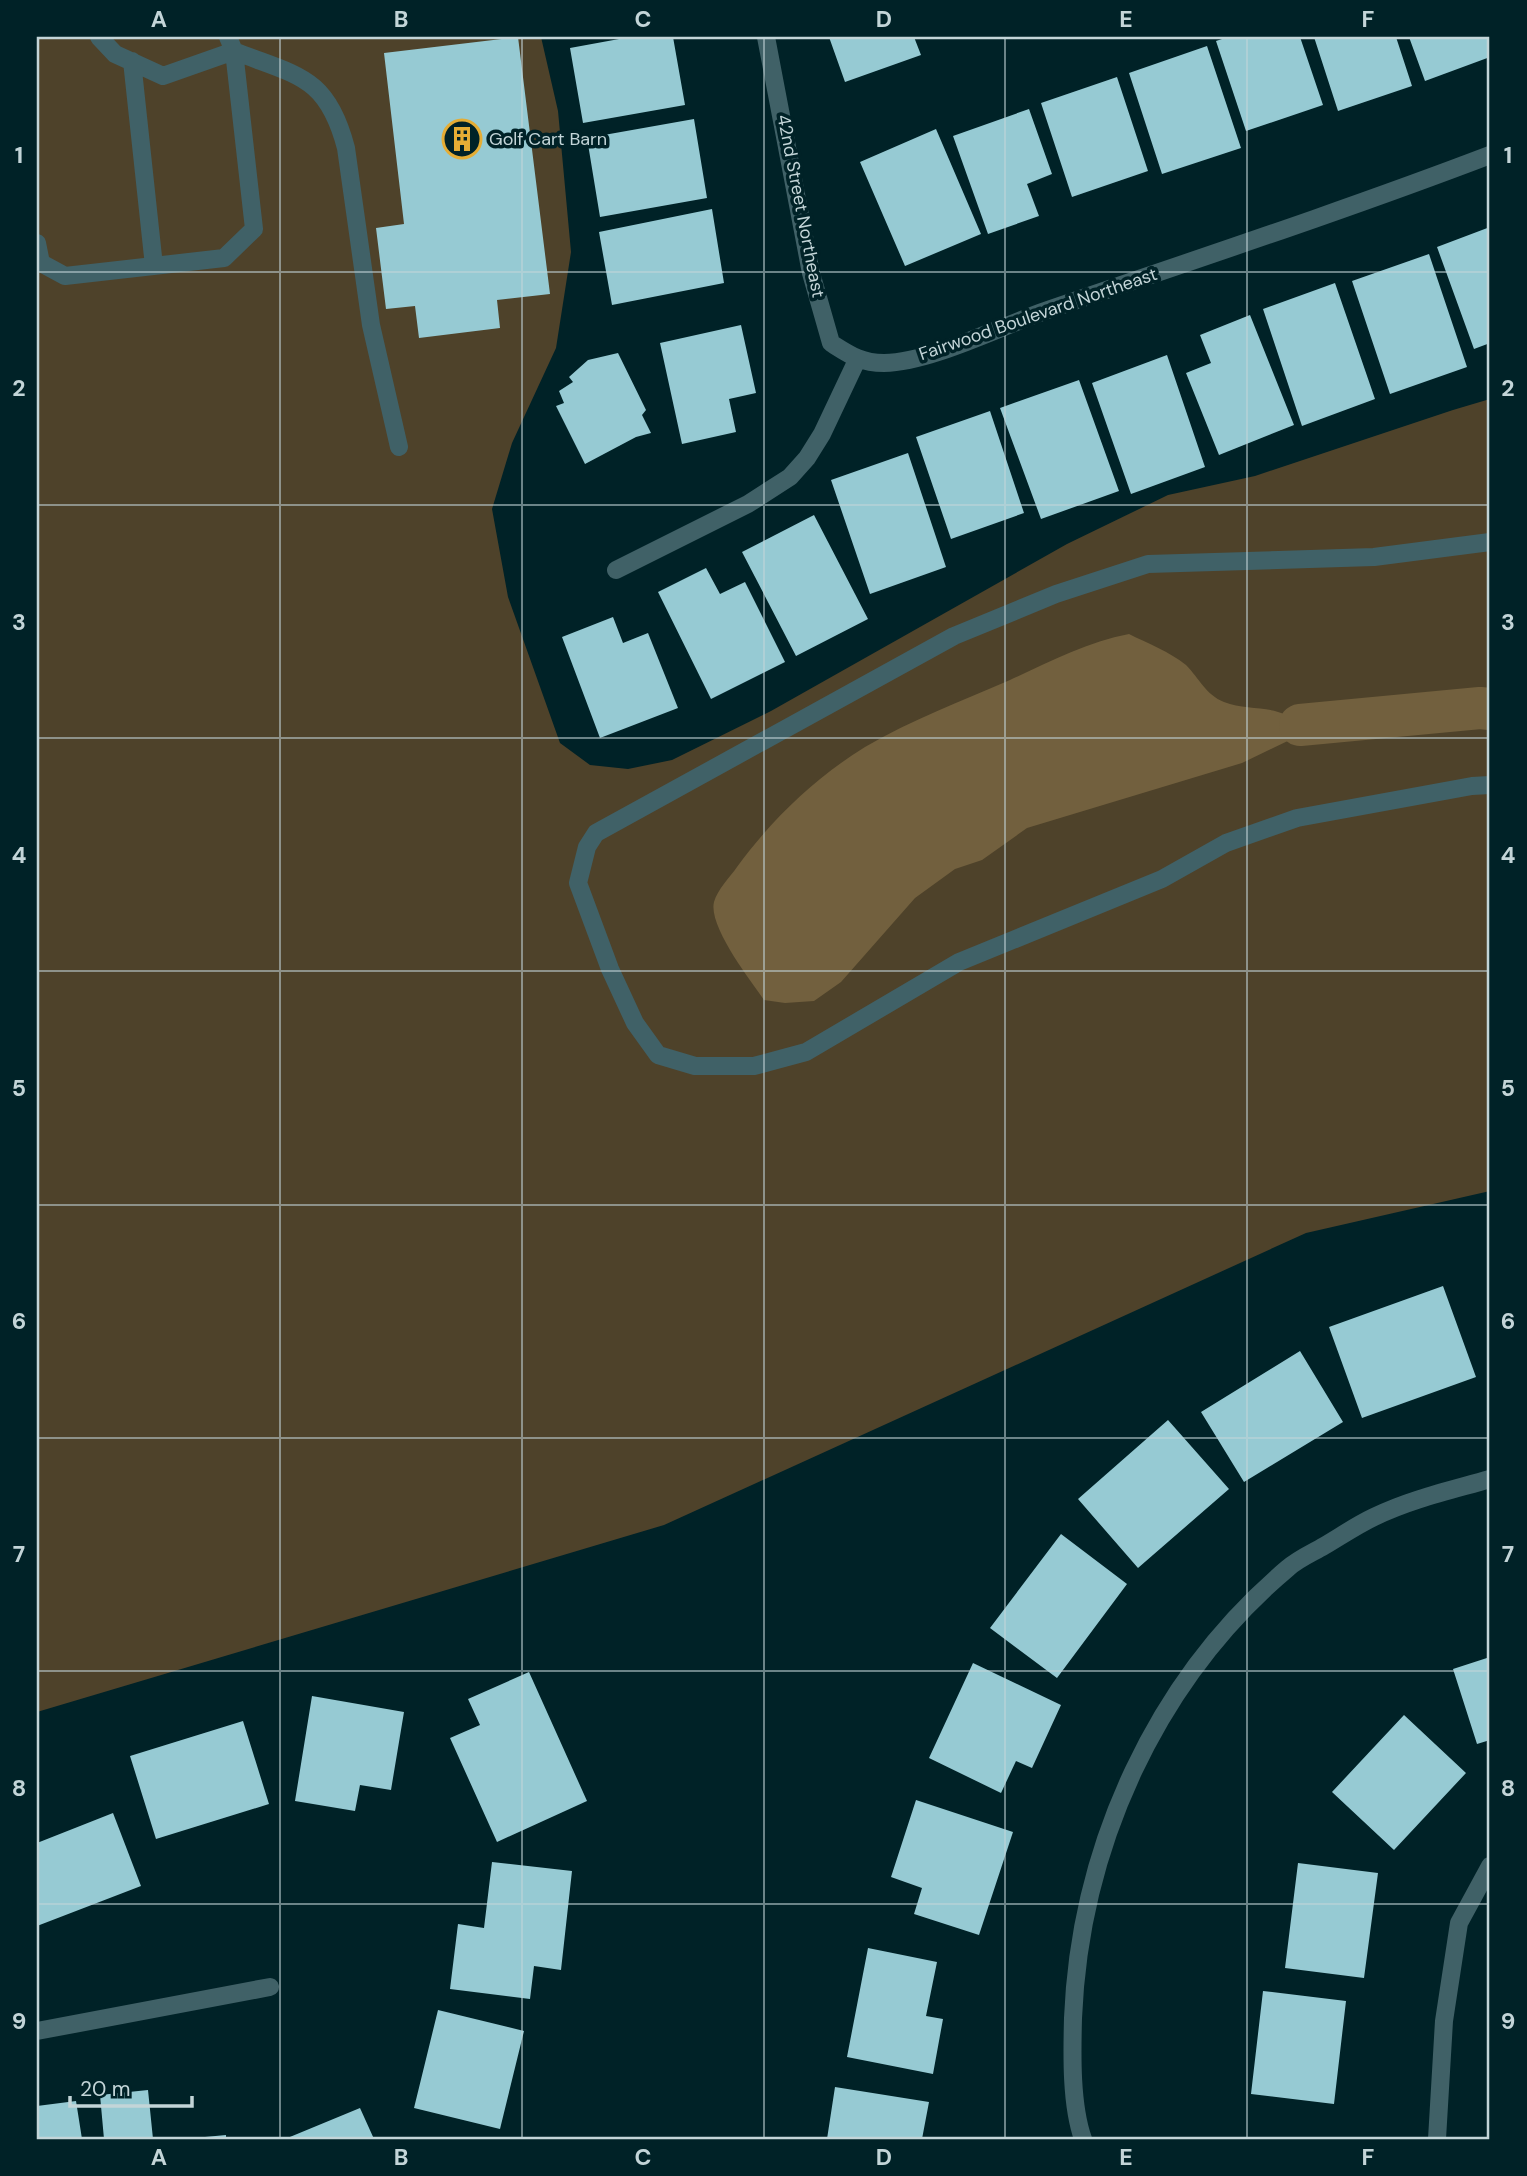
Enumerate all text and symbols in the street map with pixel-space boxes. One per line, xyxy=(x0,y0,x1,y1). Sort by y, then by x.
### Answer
text: A xyxy=(151,4,167,34)
text: B xyxy=(394,4,408,34)
text: C xyxy=(635,4,651,34)
text: D xyxy=(876,4,892,34)
text: E xyxy=(1119,4,1133,34)
text: F xyxy=(1362,4,1375,34)
street label: 42nd Street Northeast xyxy=(771,112,831,300)
building icon: Golf Cart Barn xyxy=(441,118,483,160)
place label: Golf Cart Barn xyxy=(489,127,607,151)
text: 1 xyxy=(15,140,23,170)
text: 1 xyxy=(1504,140,1512,170)
street label: Fairwood Boulevard Northeast xyxy=(916,262,1160,366)
text: 2 xyxy=(12,373,26,403)
text: 2 xyxy=(1501,373,1515,403)
text: 3 xyxy=(12,607,26,637)
text: 3 xyxy=(1501,607,1515,637)
text: 4 xyxy=(12,840,27,870)
text: 4 xyxy=(1501,840,1516,870)
text: 5 xyxy=(12,1073,26,1103)
text: 5 xyxy=(1501,1073,1515,1103)
text: 6 xyxy=(12,1306,26,1336)
text: 6 xyxy=(1501,1306,1515,1336)
text: 7 xyxy=(13,1539,25,1569)
text: 7 xyxy=(1502,1539,1514,1569)
text: 8 xyxy=(12,1773,26,1803)
text: 8 xyxy=(1501,1773,1515,1803)
text: 9 xyxy=(12,2006,26,2036)
text: 9 xyxy=(1501,2006,1515,2036)
scale bar xyxy=(70,2064,192,2108)
text: 20 m xyxy=(80,2075,131,2103)
text: A xyxy=(151,2142,167,2172)
text: B xyxy=(394,2142,408,2172)
text: C xyxy=(635,2142,651,2172)
text: D xyxy=(876,2142,892,2172)
text: E xyxy=(1119,2142,1133,2172)
text: F xyxy=(1362,2142,1375,2172)

